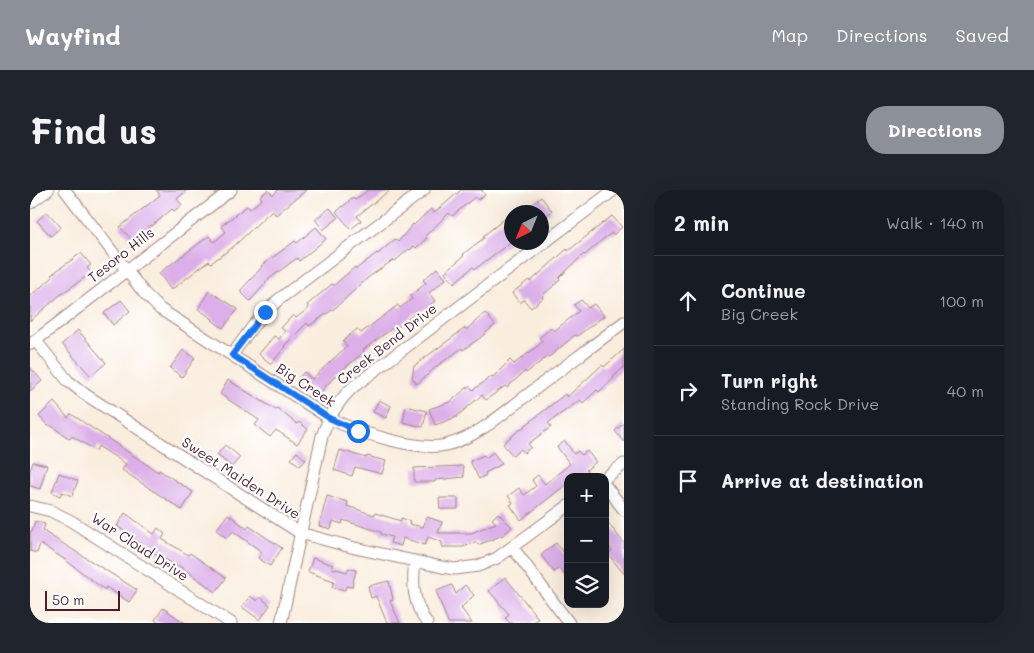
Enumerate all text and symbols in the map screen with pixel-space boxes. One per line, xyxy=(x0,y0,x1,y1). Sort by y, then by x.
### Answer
text: Wayfind xyxy=(25,20,121,51)
text: Map xyxy=(771,23,808,47)
text: Directions xyxy=(836,23,928,47)
text: Saved xyxy=(956,23,1009,47)
button: Directions xyxy=(866,106,1004,154)
text: Find us xyxy=(30,107,157,153)
north arrow xyxy=(504,205,549,250)
text: 2 min xyxy=(674,209,729,236)
text: Walk · 140 m xyxy=(886,212,984,233)
street label: Tesoro Hills xyxy=(84,223,158,287)
text: Continue xyxy=(721,278,806,303)
icon: ahead xyxy=(674,287,702,315)
text: 100 m xyxy=(939,290,984,311)
street label: Creek Bend Drive xyxy=(333,299,441,389)
route end xyxy=(254,301,277,324)
text: Big Creek xyxy=(721,303,798,324)
street label: Big Creek xyxy=(273,358,340,411)
text: Turn right xyxy=(721,368,818,393)
icon: right xyxy=(674,377,702,405)
text: 40 m xyxy=(947,380,984,401)
text: Standing Rock Drive xyxy=(721,393,879,414)
route start xyxy=(347,420,370,443)
street label: Sweet Maiden Drive xyxy=(178,432,304,523)
icon: arrive xyxy=(674,467,702,495)
text: Arrive at destination xyxy=(721,468,924,493)
map controls xyxy=(564,473,609,608)
button: + xyxy=(564,473,609,518)
street label: War Cloud Drive xyxy=(88,508,193,585)
button: − xyxy=(564,518,609,563)
button: layers xyxy=(564,563,609,608)
scale bar xyxy=(45,588,120,611)
text: 50 m xyxy=(52,590,84,609)

